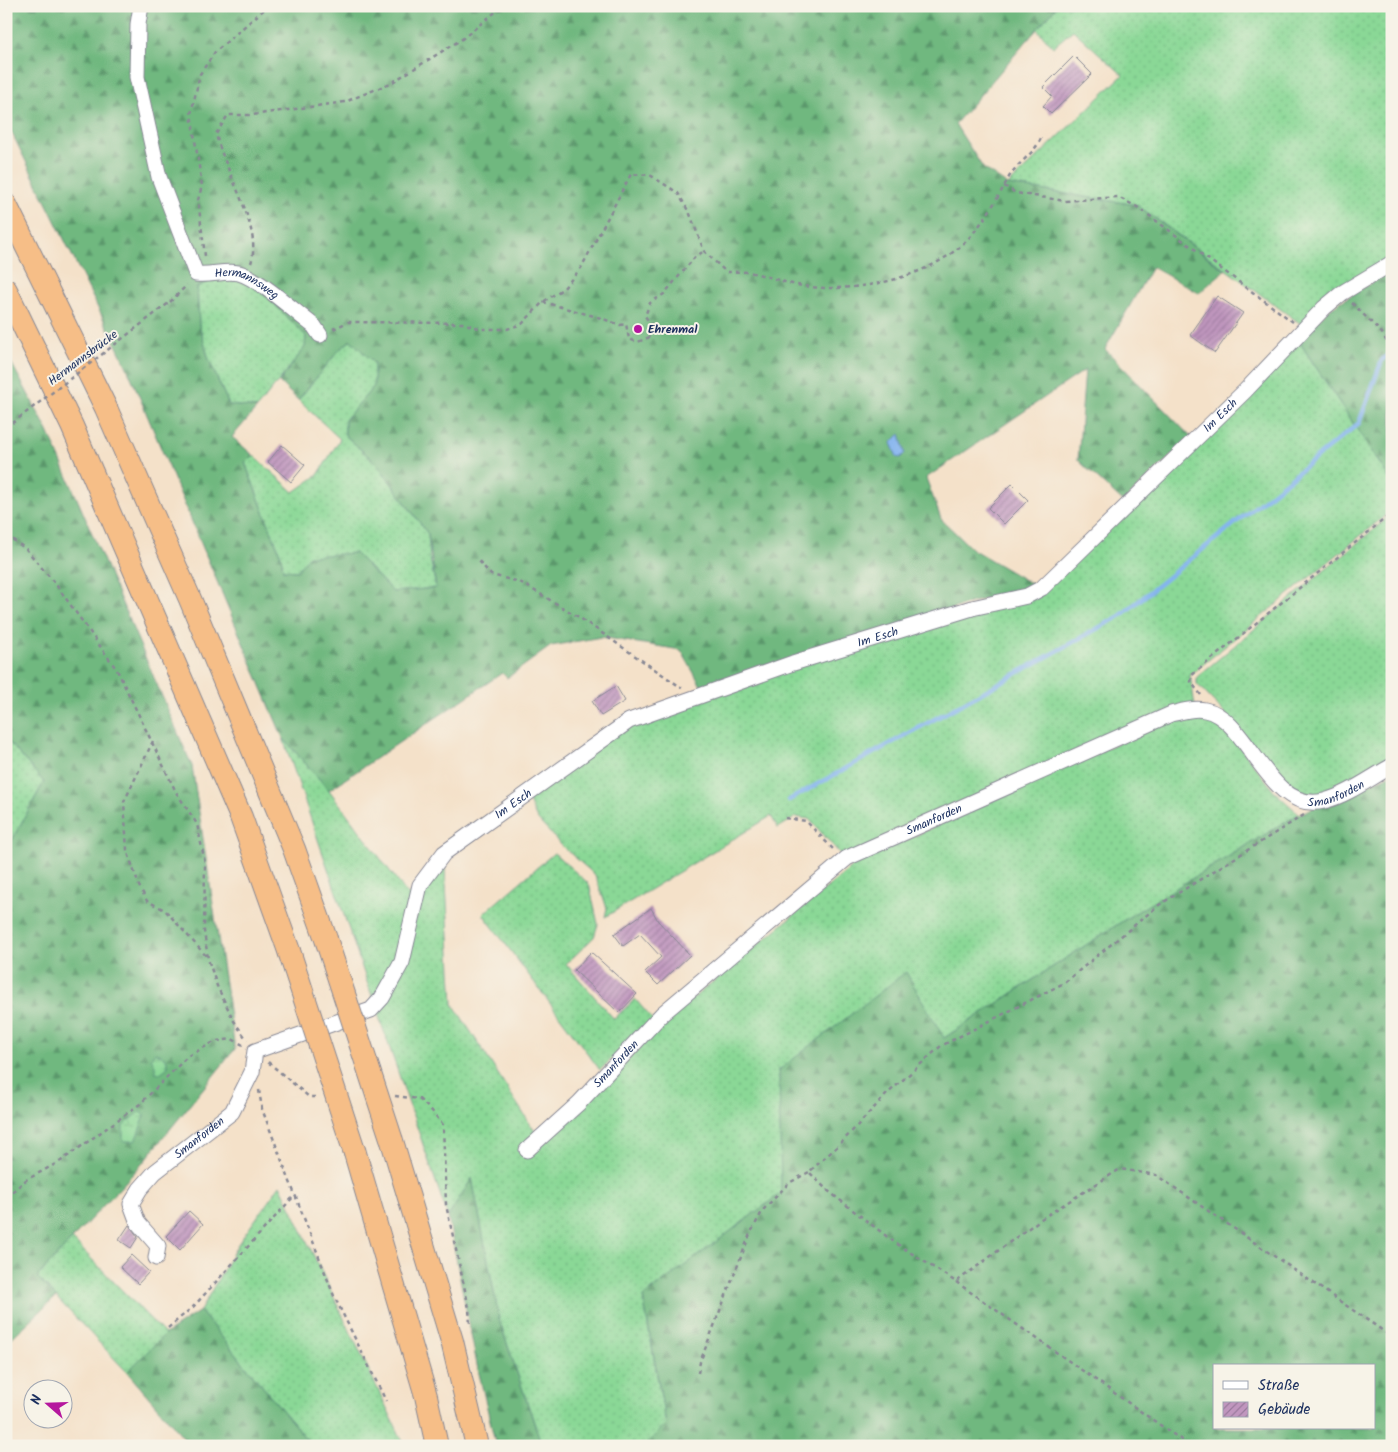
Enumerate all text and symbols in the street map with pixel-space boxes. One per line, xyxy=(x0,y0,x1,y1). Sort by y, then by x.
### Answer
street label: Hermannsweg xyxy=(213,263,283,304)
place label: Ehrenmal xyxy=(648,320,698,339)
marker: Ehrenmal xyxy=(632,323,644,335)
street label: Hermannsbrücke xyxy=(44,325,122,391)
street label: Im Esch xyxy=(1198,394,1242,437)
street label: Im Esch xyxy=(855,622,901,652)
street label: Smanforden xyxy=(1307,775,1368,812)
street label: Im Esch xyxy=(490,784,536,824)
street label: Smanforden xyxy=(903,799,965,840)
street label: Smanforden xyxy=(588,1035,643,1092)
street label: Smanforden xyxy=(170,1112,229,1163)
legend xyxy=(1213,1364,1376,1430)
text: Straße xyxy=(1258,1374,1300,1398)
north arrow xyxy=(22,1380,72,1430)
text: N xyxy=(25,1392,49,1408)
text: Gebäude xyxy=(1258,1398,1311,1422)

